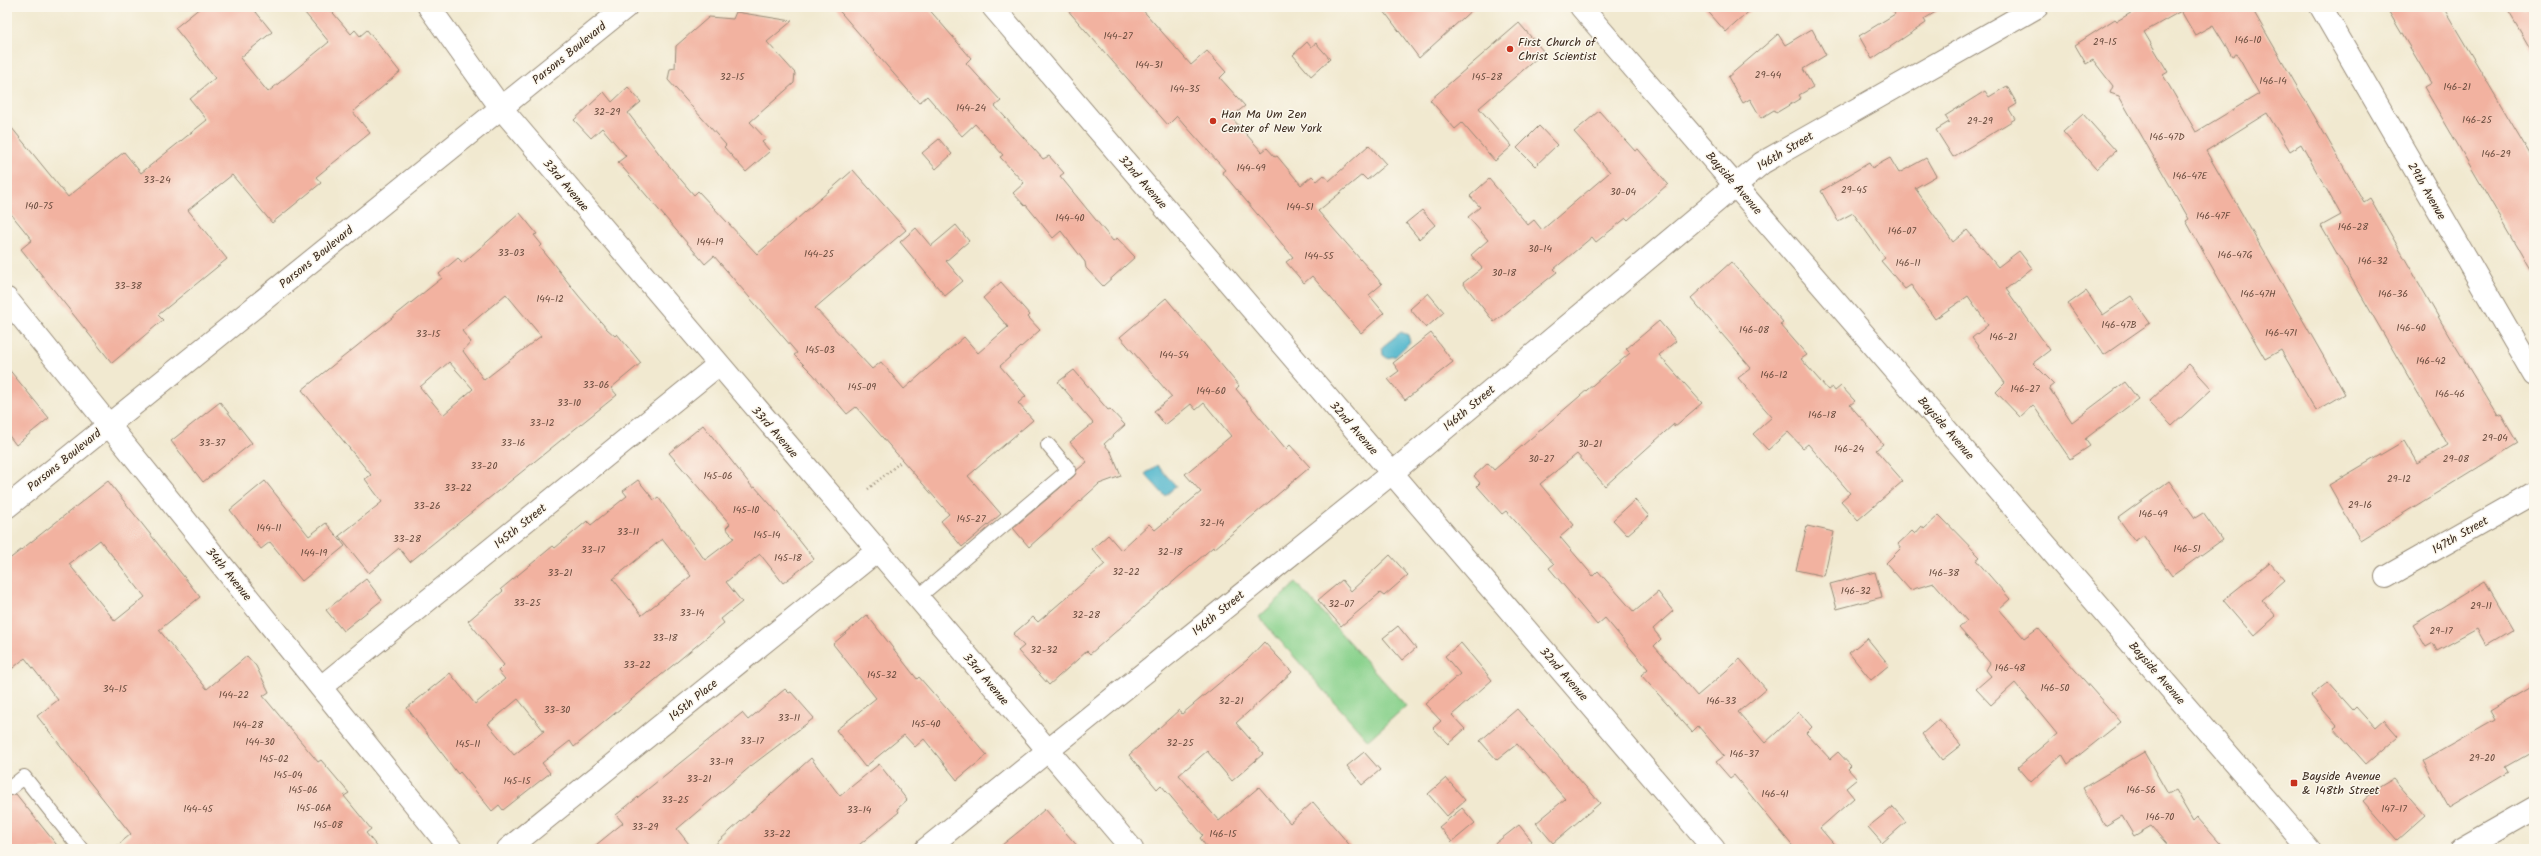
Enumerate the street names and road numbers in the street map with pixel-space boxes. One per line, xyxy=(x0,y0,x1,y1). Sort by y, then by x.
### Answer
street label: Parsons Boulevard xyxy=(528,17,611,89)
street label: 146th Street xyxy=(1753,127,1818,176)
street label: Bayside Avenue xyxy=(1701,148,1767,220)
street label: 32nd Avenue xyxy=(1114,151,1172,214)
street label: 33rd Avenue xyxy=(538,155,594,216)
street label: 29th Avenue xyxy=(2402,159,2451,224)
street label: Parsons Boulevard xyxy=(275,221,358,293)
street label: 146th Street xyxy=(1439,381,1500,436)
street label: Bayside Avenue xyxy=(1913,393,1979,465)
street label: 32nd Avenue xyxy=(1325,397,1383,460)
street label: 33rd Avenue xyxy=(747,402,803,463)
street label: Parsons Boulevard xyxy=(23,424,106,496)
street label: 145th Street xyxy=(490,499,551,554)
street label: 147th Street xyxy=(2429,511,2492,559)
street label: 34th Avenue xyxy=(201,543,257,606)
street label: 146th Street xyxy=(1188,586,1249,641)
street label: Bayside Avenue xyxy=(2124,638,2190,710)
street label: 32nd Avenue xyxy=(1535,643,1593,706)
street label: 33rd Avenue xyxy=(958,649,1014,710)
street label: 145th Place xyxy=(665,674,723,726)

